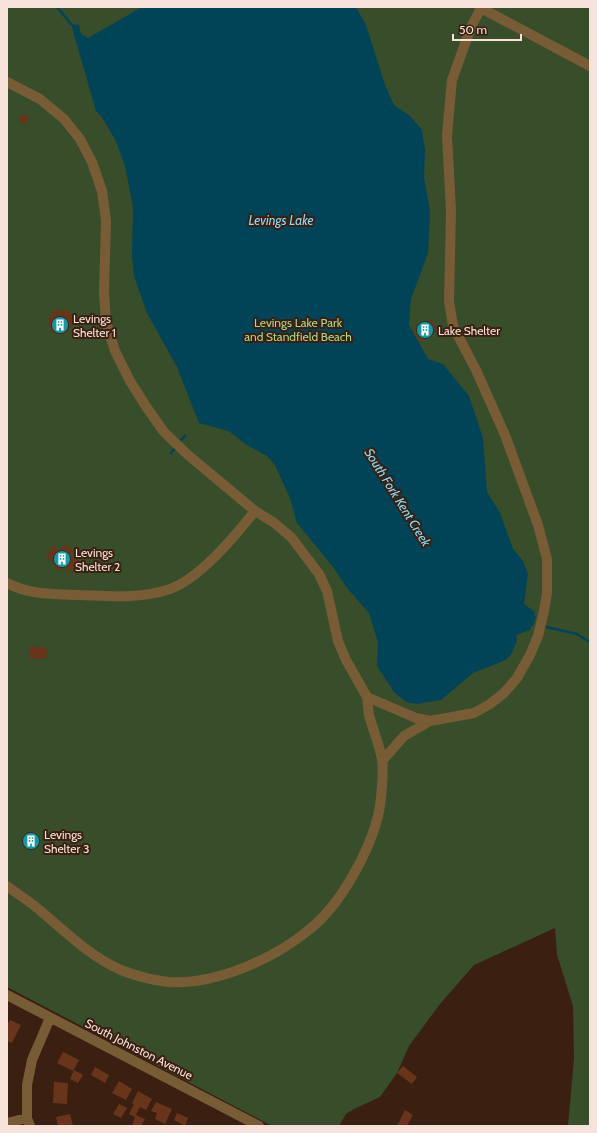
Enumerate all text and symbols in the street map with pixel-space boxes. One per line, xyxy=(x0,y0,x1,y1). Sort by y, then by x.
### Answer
scale bar xyxy=(453,16,521,42)
text: 50 m xyxy=(459,22,487,37)
water label: Levings Lake xyxy=(248,212,314,228)
place label: Levings Shelter 1 xyxy=(73,311,116,340)
building icon: Levings Shelter 1 xyxy=(50,315,70,335)
park label: Levings Lake Park and Standfield Beach xyxy=(244,315,352,344)
building icon: Lake Shelter xyxy=(415,320,435,340)
place label: Lake Shelter xyxy=(438,323,500,338)
water label: South Fork Kent Creek xyxy=(361,445,435,549)
place label: Levings Shelter 2 xyxy=(75,545,120,574)
building icon: Levings Shelter 2 xyxy=(52,549,72,569)
place label: Levings Shelter 3 xyxy=(44,827,89,856)
building icon: Levings Shelter 3 xyxy=(21,831,41,851)
street label: South Johnston Avenue xyxy=(83,1015,195,1083)

